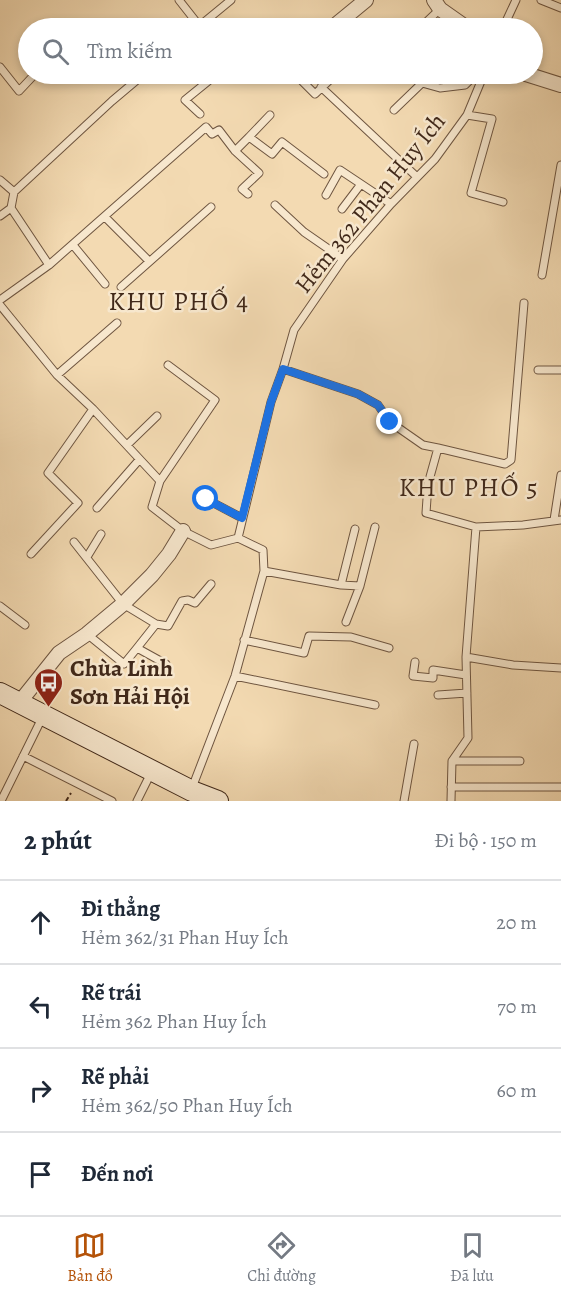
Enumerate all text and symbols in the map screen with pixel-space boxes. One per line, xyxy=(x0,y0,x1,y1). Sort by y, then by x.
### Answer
search box xyxy=(18,18,543,84)
icon: search xyxy=(39,35,72,68)
text: Tìm kiếm xyxy=(87,36,173,66)
street label: Hẻm 362 Phan Huy Ích xyxy=(287,106,453,300)
district label: KHU PHỐ 4 xyxy=(108,284,250,319)
route end xyxy=(376,408,402,434)
district label: KHU PHỐ 5 xyxy=(399,470,539,505)
route start xyxy=(192,485,218,511)
place label: Chùa Linh Sơn Hải Hội xyxy=(70,652,190,712)
bus stop icon: Chùa Linh Sơn Hải Hội xyxy=(33,666,65,708)
text: 2 phút xyxy=(24,823,92,858)
text: Đi bộ · 150 m xyxy=(434,827,537,854)
text: Đi thẳng xyxy=(81,894,160,924)
icon: ahead xyxy=(24,906,57,939)
text: 20 m xyxy=(496,909,537,936)
text: Hẻm 362/31 Phan Huy Ích xyxy=(81,924,289,951)
text: Rẽ trái xyxy=(81,978,142,1008)
icon: left xyxy=(24,990,57,1023)
text: 70 m xyxy=(497,993,537,1020)
text: Hẻm 362 Phan Huy Ích xyxy=(81,1008,267,1035)
text: Rẽ phải xyxy=(81,1062,149,1092)
icon: right xyxy=(24,1074,57,1107)
text: 60 m xyxy=(497,1077,537,1104)
text: Hẻm 362/50 Phan Huy Ích xyxy=(81,1092,293,1119)
icon: arrive xyxy=(24,1158,57,1191)
text: Đến nơi xyxy=(81,1159,153,1189)
tab: Bản đồ xyxy=(67,1229,113,1287)
tab: Chỉ đường xyxy=(247,1229,316,1287)
tab: Đã lưu xyxy=(450,1229,494,1287)

